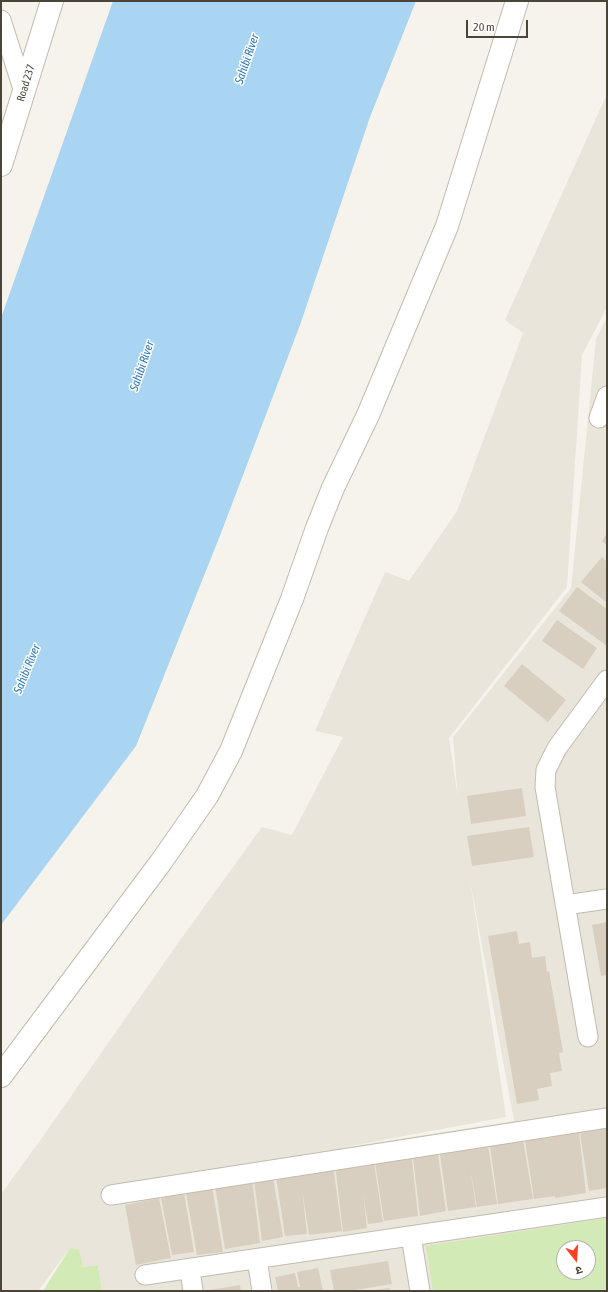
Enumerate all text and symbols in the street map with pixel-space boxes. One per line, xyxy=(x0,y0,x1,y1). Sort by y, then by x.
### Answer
scale bar xyxy=(468,12,530,38)
text: 20 m xyxy=(473,20,495,34)
water label: Sahibi River xyxy=(232,32,262,86)
street label: Road 237 xyxy=(14,63,38,103)
water label: Sahibi River xyxy=(127,339,157,393)
water label: Sahibi River xyxy=(11,642,43,696)
north arrow xyxy=(556,1240,596,1280)
text: उ xyxy=(574,1264,584,1277)

